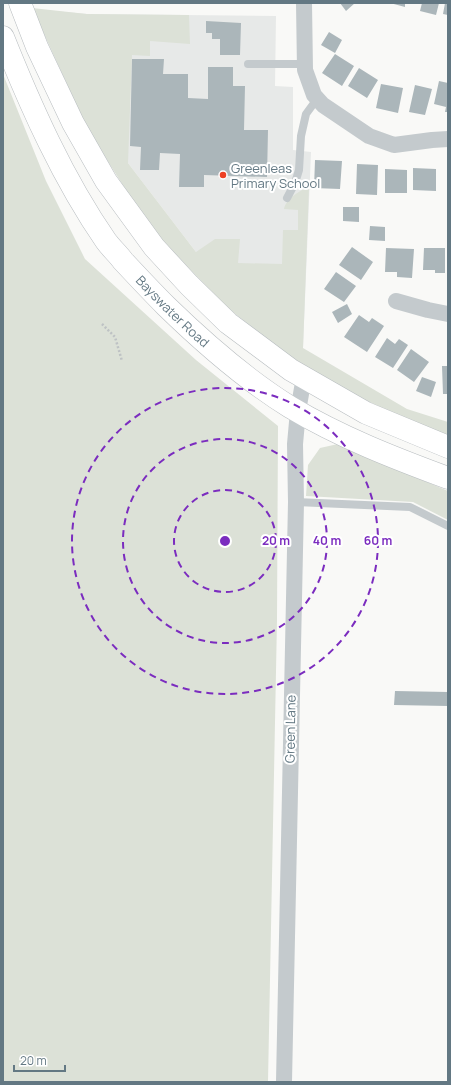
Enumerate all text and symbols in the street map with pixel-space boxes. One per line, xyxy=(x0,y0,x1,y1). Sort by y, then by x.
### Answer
place label: Greenleas Primary School xyxy=(231,159,320,192)
marker: Greenleas Primary School xyxy=(218,170,228,180)
street label: Bayswater Road xyxy=(132,271,213,351)
text: 20 m xyxy=(262,532,290,549)
text: 40 m xyxy=(313,532,341,549)
text: 60 m xyxy=(364,532,392,549)
centre of rings xyxy=(218,534,232,548)
street label: Green Lane xyxy=(280,694,300,763)
scale bar xyxy=(14,1047,65,1073)
text: 20 m xyxy=(20,1052,47,1069)

